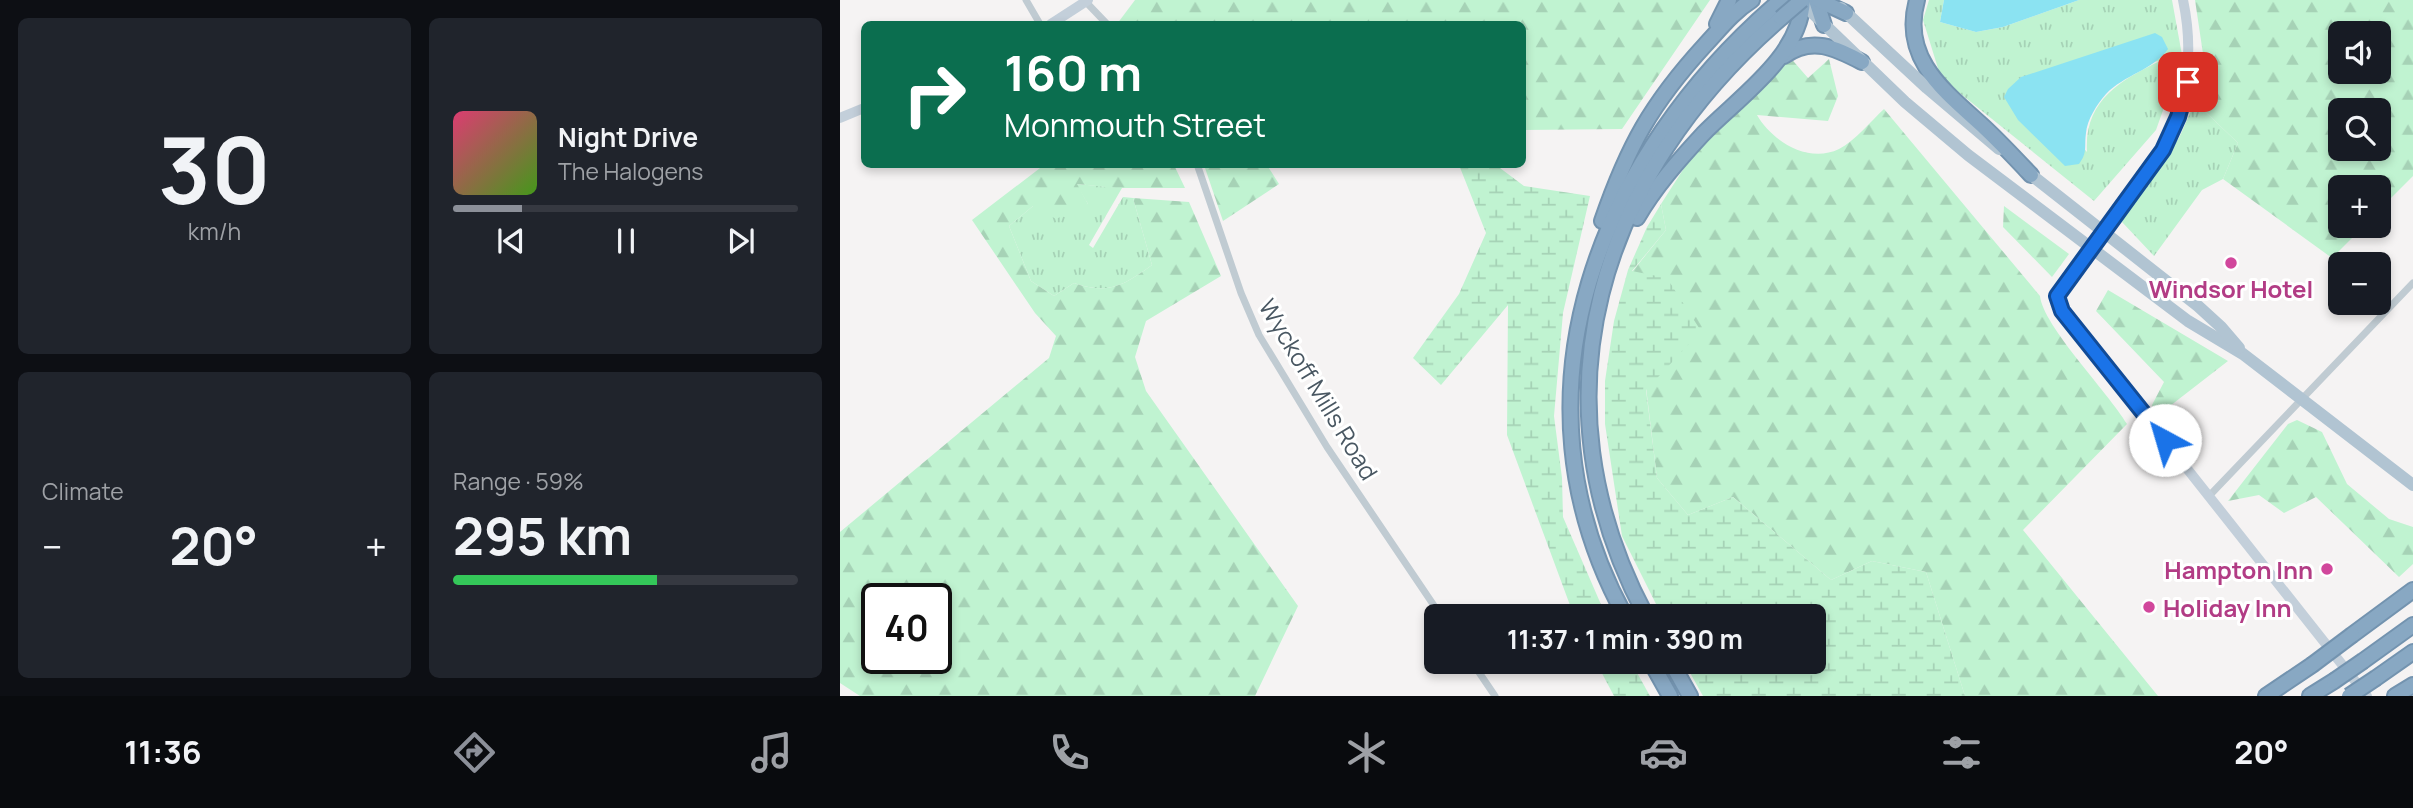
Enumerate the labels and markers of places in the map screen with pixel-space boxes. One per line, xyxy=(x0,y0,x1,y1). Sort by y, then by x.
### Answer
pin xyxy=(2158,52,2218,112)
marker: Windsor Hotel xyxy=(2223,255,2239,271)
place label: Windsor Hotel xyxy=(2149,272,2313,305)
place label: Hampton Inn xyxy=(2164,553,2313,586)
marker: Hampton Inn xyxy=(2319,561,2335,577)
place label: Holiday Inn xyxy=(2163,591,2292,624)
marker: Holiday Inn xyxy=(2141,599,2157,615)

